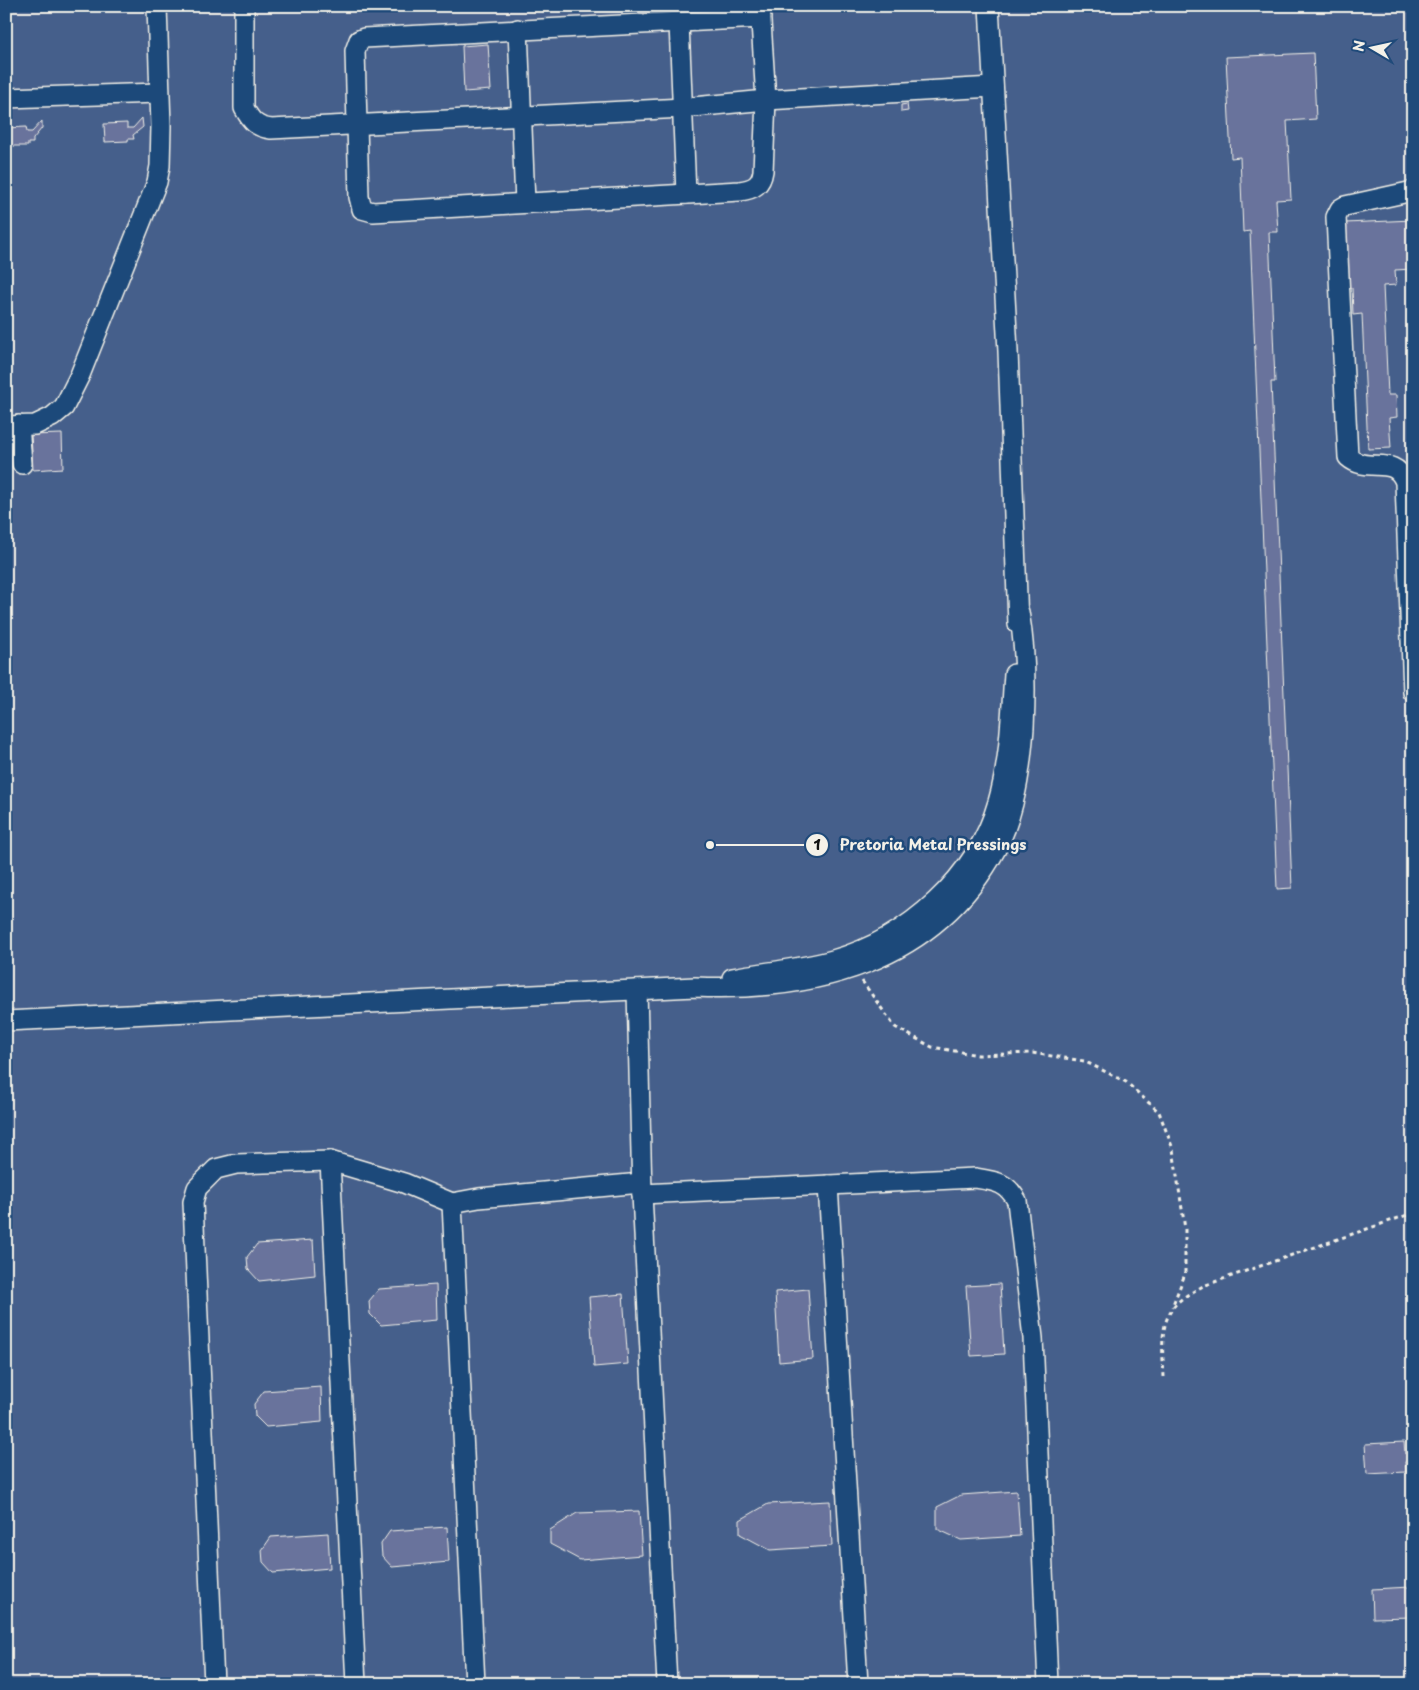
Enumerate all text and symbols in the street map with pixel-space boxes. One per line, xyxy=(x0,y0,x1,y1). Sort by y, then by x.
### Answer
north arrow xyxy=(1346,22,1396,72)
text: N xyxy=(1347,39,1370,53)
callout: Pretoria Metal Pressings xyxy=(804,830,1036,860)
text: 1 xyxy=(813,832,821,855)
text: Pretoria Metal Pressings xyxy=(839,832,1027,855)

